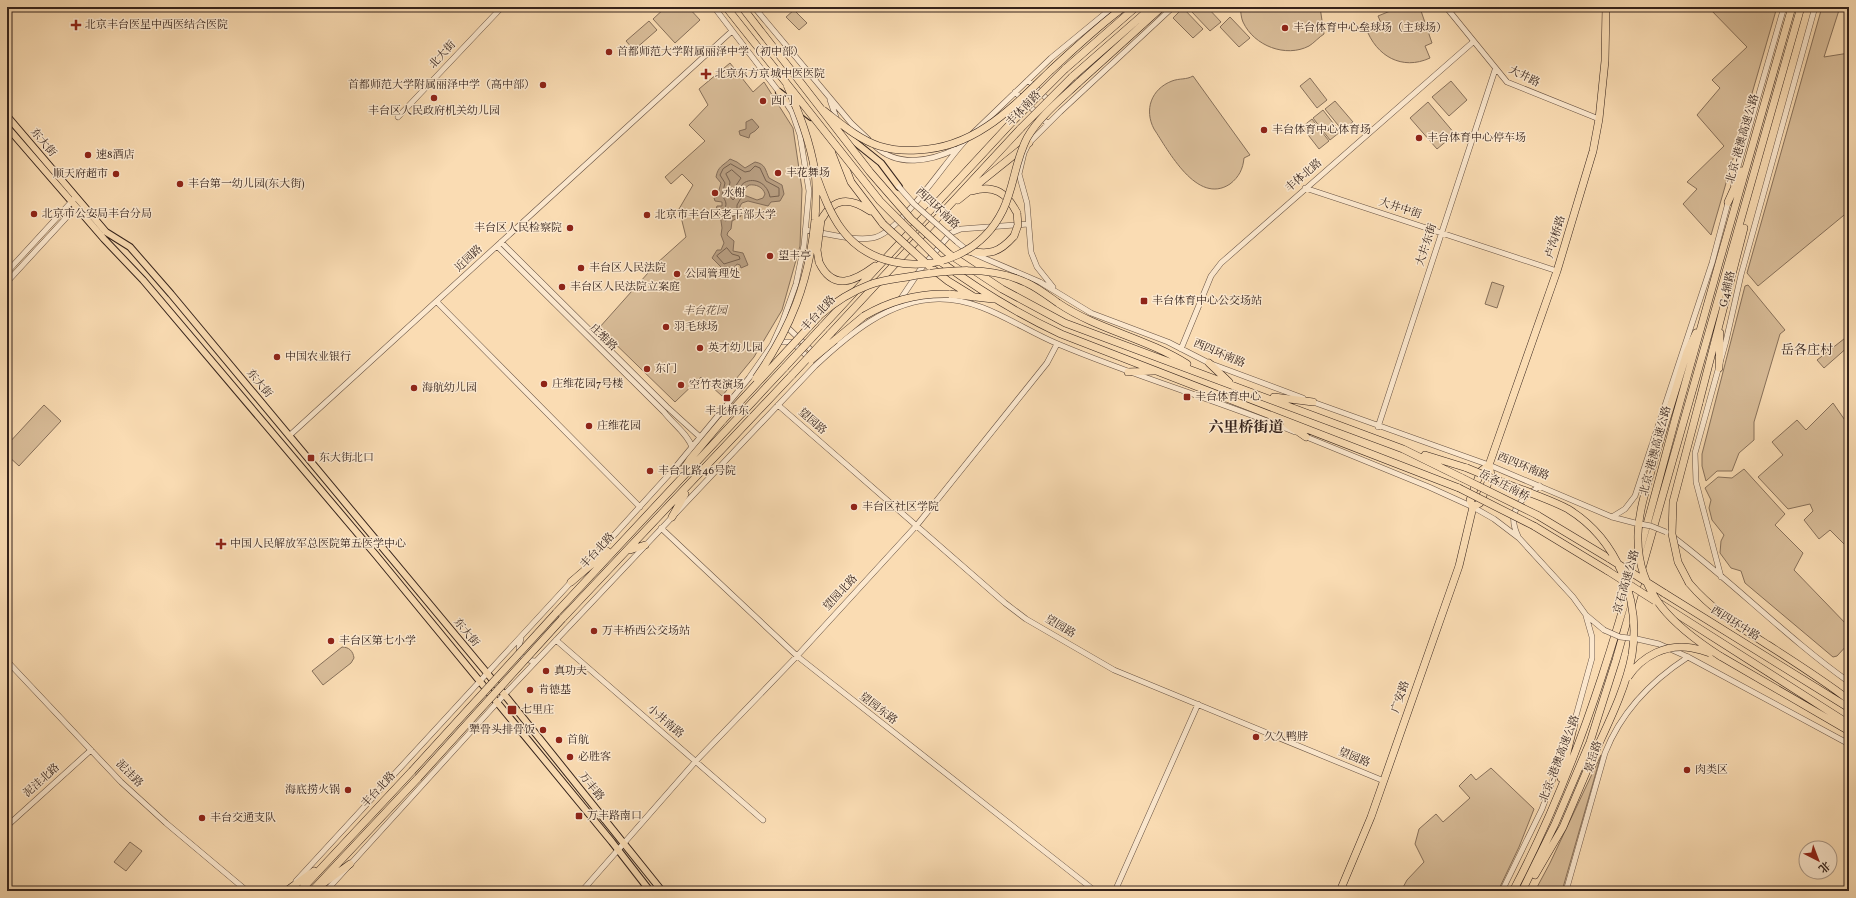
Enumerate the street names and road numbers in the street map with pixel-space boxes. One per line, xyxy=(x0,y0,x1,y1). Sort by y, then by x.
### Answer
street label: 北大街 xyxy=(426,38,460,72)
street label: 大井路 xyxy=(1506,63,1542,91)
street label: 丰体南路 xyxy=(1003,88,1045,130)
street label: 北京-港澳高速公路 xyxy=(1723,92,1763,186)
street label: 东大街 xyxy=(27,126,59,160)
street label: 丰体北路 xyxy=(1282,156,1326,196)
street label: 西四环南路 xyxy=(912,185,962,233)
street label: 大井中街 xyxy=(1377,195,1423,223)
street label: 卢沟桥路 xyxy=(1542,214,1570,260)
street label: 大井东街 xyxy=(1413,222,1441,268)
street label: 近园路 xyxy=(452,242,486,276)
street label: G4辅路 xyxy=(1717,269,1739,309)
street label: 丰台北路 xyxy=(799,293,839,335)
street label: 庄维路 xyxy=(586,321,620,355)
street label: 西四环南路 xyxy=(1191,336,1247,372)
street label: 东大街 xyxy=(243,367,275,401)
street label: 北京-港澳高速公路 xyxy=(1637,404,1675,498)
street label: 望园路 xyxy=(795,406,829,438)
street label: 西四环南路 xyxy=(1495,450,1551,484)
street label: 岳各庄南桥 xyxy=(1476,467,1532,505)
street label: 丰台北路 xyxy=(578,530,618,572)
street label: 京石高速公路 xyxy=(1611,548,1643,616)
street label: 望园北路 xyxy=(821,572,861,614)
street label: 西四环中路 xyxy=(1708,603,1762,645)
street label: 望园路 xyxy=(1042,612,1078,642)
street label: 东大街 xyxy=(450,616,482,650)
street label: 广安路 xyxy=(1389,679,1413,715)
street label: 望园东路 xyxy=(856,690,900,728)
street label: 小井南路 xyxy=(643,702,687,742)
street label: 北京-港澳高速公路 xyxy=(1536,713,1584,805)
street label: 景岳路 xyxy=(1582,739,1606,775)
street label: 望园路 xyxy=(1336,745,1372,771)
street label: 泥洼路 xyxy=(112,757,146,791)
street label: 泥洼北路 xyxy=(21,761,63,801)
street label: 丰台北路 xyxy=(359,769,399,811)
street label: 万丰路 xyxy=(575,769,607,805)

